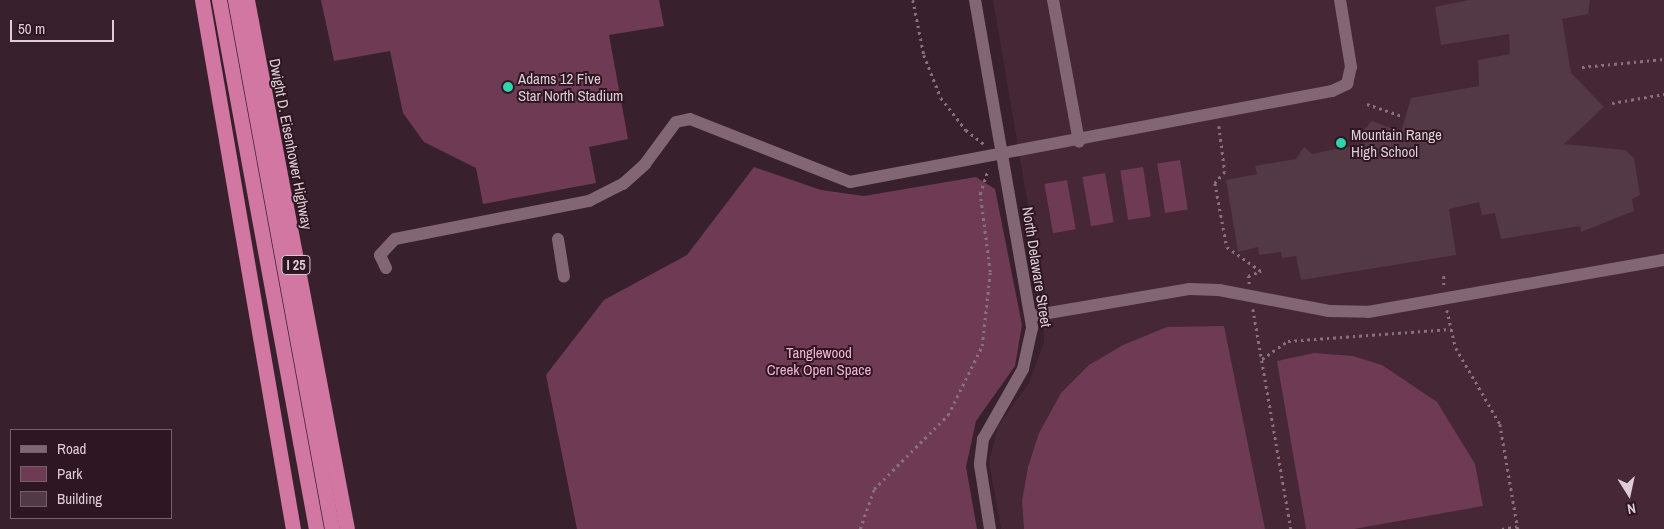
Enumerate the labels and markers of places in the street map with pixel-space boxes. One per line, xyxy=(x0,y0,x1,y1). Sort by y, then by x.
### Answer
place label: Adams 12 Five Star North Stadium xyxy=(518,69,623,104)
marker: Adams 12 Five Star North Stadium xyxy=(502,81,514,93)
place label: Mountain Range High School xyxy=(1351,125,1442,160)
marker: Mountain Range High School xyxy=(1335,137,1347,149)

